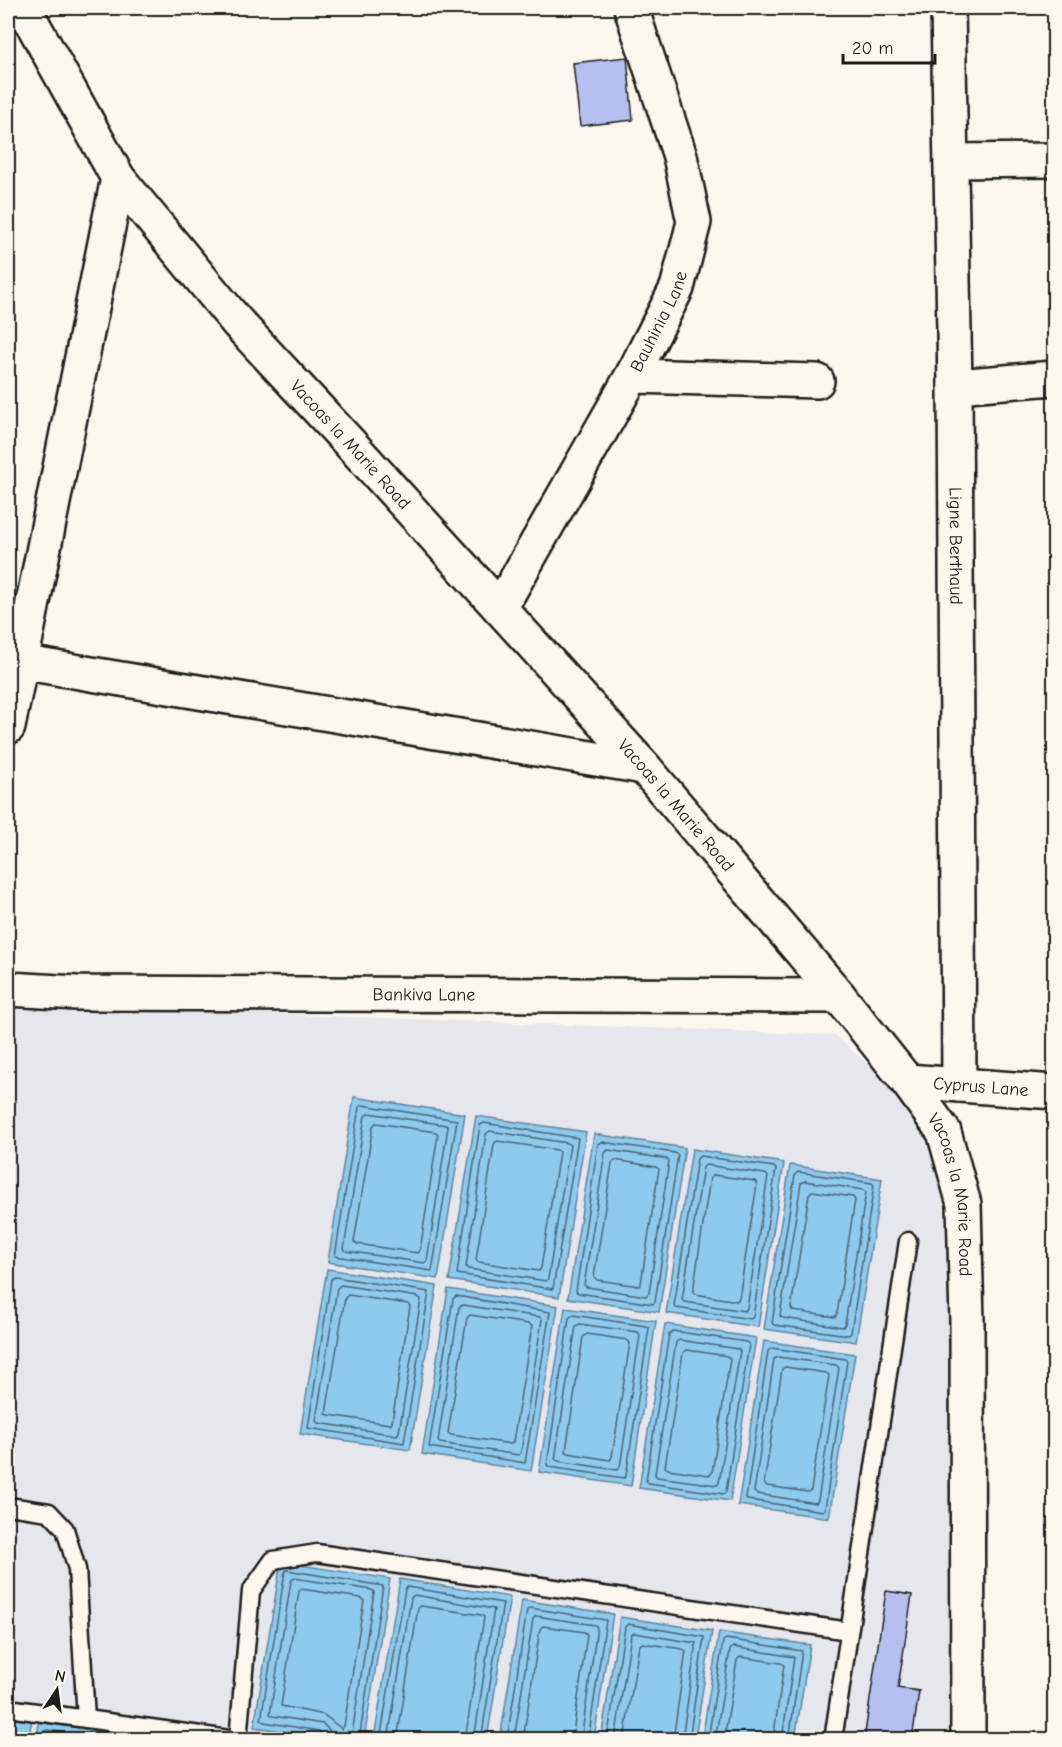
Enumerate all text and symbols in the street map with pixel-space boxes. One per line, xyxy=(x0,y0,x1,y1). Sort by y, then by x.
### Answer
scale bar xyxy=(843,27,934,65)
text: 20 m xyxy=(852,38,893,59)
street label: Bauhinia Lane xyxy=(626,269,692,376)
street label: Vacoas la Marie Road xyxy=(286,376,415,514)
street label: Ligne Berthaud xyxy=(945,487,966,605)
street label: Vacoas la Marie Road xyxy=(613,735,738,876)
street label: Bankiva Lane xyxy=(372,984,475,1006)
street label: Cyprus Lane xyxy=(932,1073,1029,1101)
street label: Vacoas la Marie Road xyxy=(923,1109,976,1277)
north arrow xyxy=(27,1660,87,1720)
text: N xyxy=(53,1666,67,1686)

